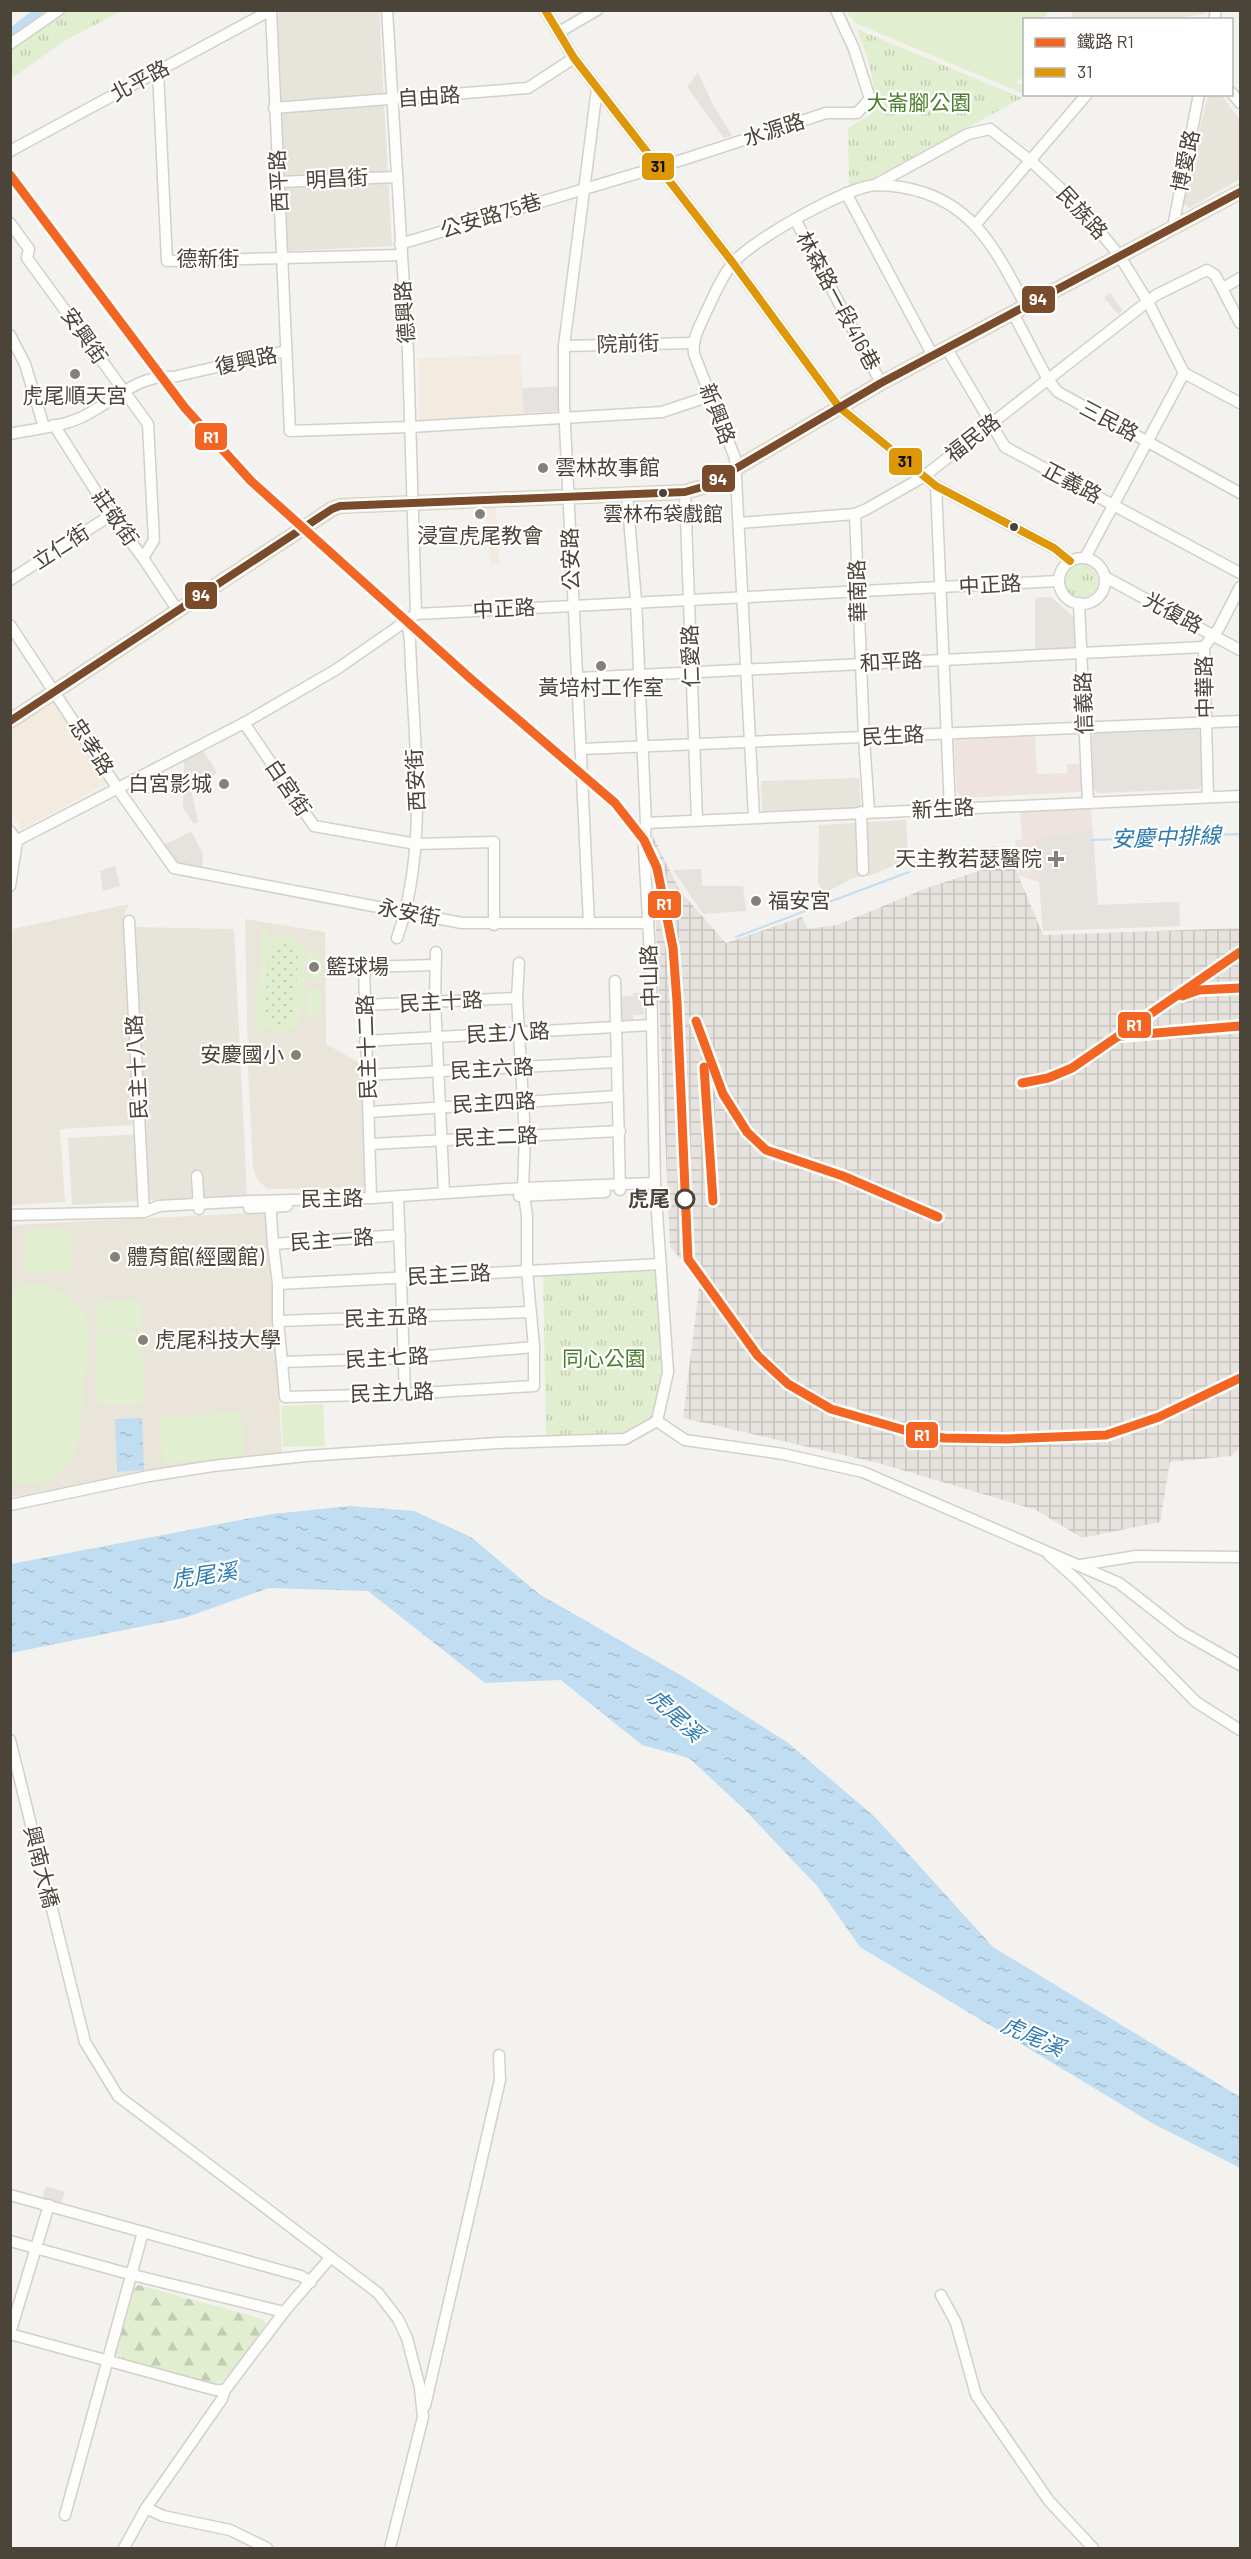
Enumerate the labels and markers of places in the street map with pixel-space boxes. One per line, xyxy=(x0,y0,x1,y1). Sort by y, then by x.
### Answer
marker: 虎尾順天宮 xyxy=(68,367,82,381)
place label: 虎尾順天宮 xyxy=(23,382,128,407)
place label: 雲林故事館 xyxy=(555,454,660,479)
marker: 雲林故事館 xyxy=(536,461,550,475)
marker: 雲林布袋戲館 xyxy=(657,487,669,499)
place label: 雲林布袋戲館 xyxy=(603,501,723,525)
marker: 浸宣虎尾教會 xyxy=(473,507,487,521)
unlabelled marker xyxy=(1008,521,1020,533)
place label: 浸宣虎尾教會 xyxy=(417,522,543,547)
marker: 黃培村工作室 xyxy=(594,659,608,673)
place label: 黃培村工作室 xyxy=(538,674,664,699)
place label: 白宮影城 xyxy=(128,770,212,795)
marker: 白宮影城 xyxy=(217,777,231,791)
place label: 天主教若瑟醫院 xyxy=(895,845,1042,870)
marker: 天主教若瑟醫院 xyxy=(1047,850,1065,868)
place label: 福安宮 xyxy=(768,887,831,912)
marker: 福安宮 xyxy=(749,894,763,908)
place label: 籃球場 xyxy=(326,953,389,978)
marker: 籃球場 xyxy=(307,960,321,974)
place label: 安慶國小 xyxy=(200,1041,284,1066)
marker: 安慶國小 xyxy=(289,1048,303,1062)
place label: 虎尾 xyxy=(628,1185,670,1210)
marker: 虎尾 xyxy=(675,1189,695,1209)
place label: 體育館(經國館) xyxy=(127,1243,264,1268)
marker: 體育館(經國館) xyxy=(108,1250,122,1264)
place label: 虎尾科技大學 xyxy=(155,1326,281,1351)
marker: 虎尾科技大學 xyxy=(136,1333,150,1347)

